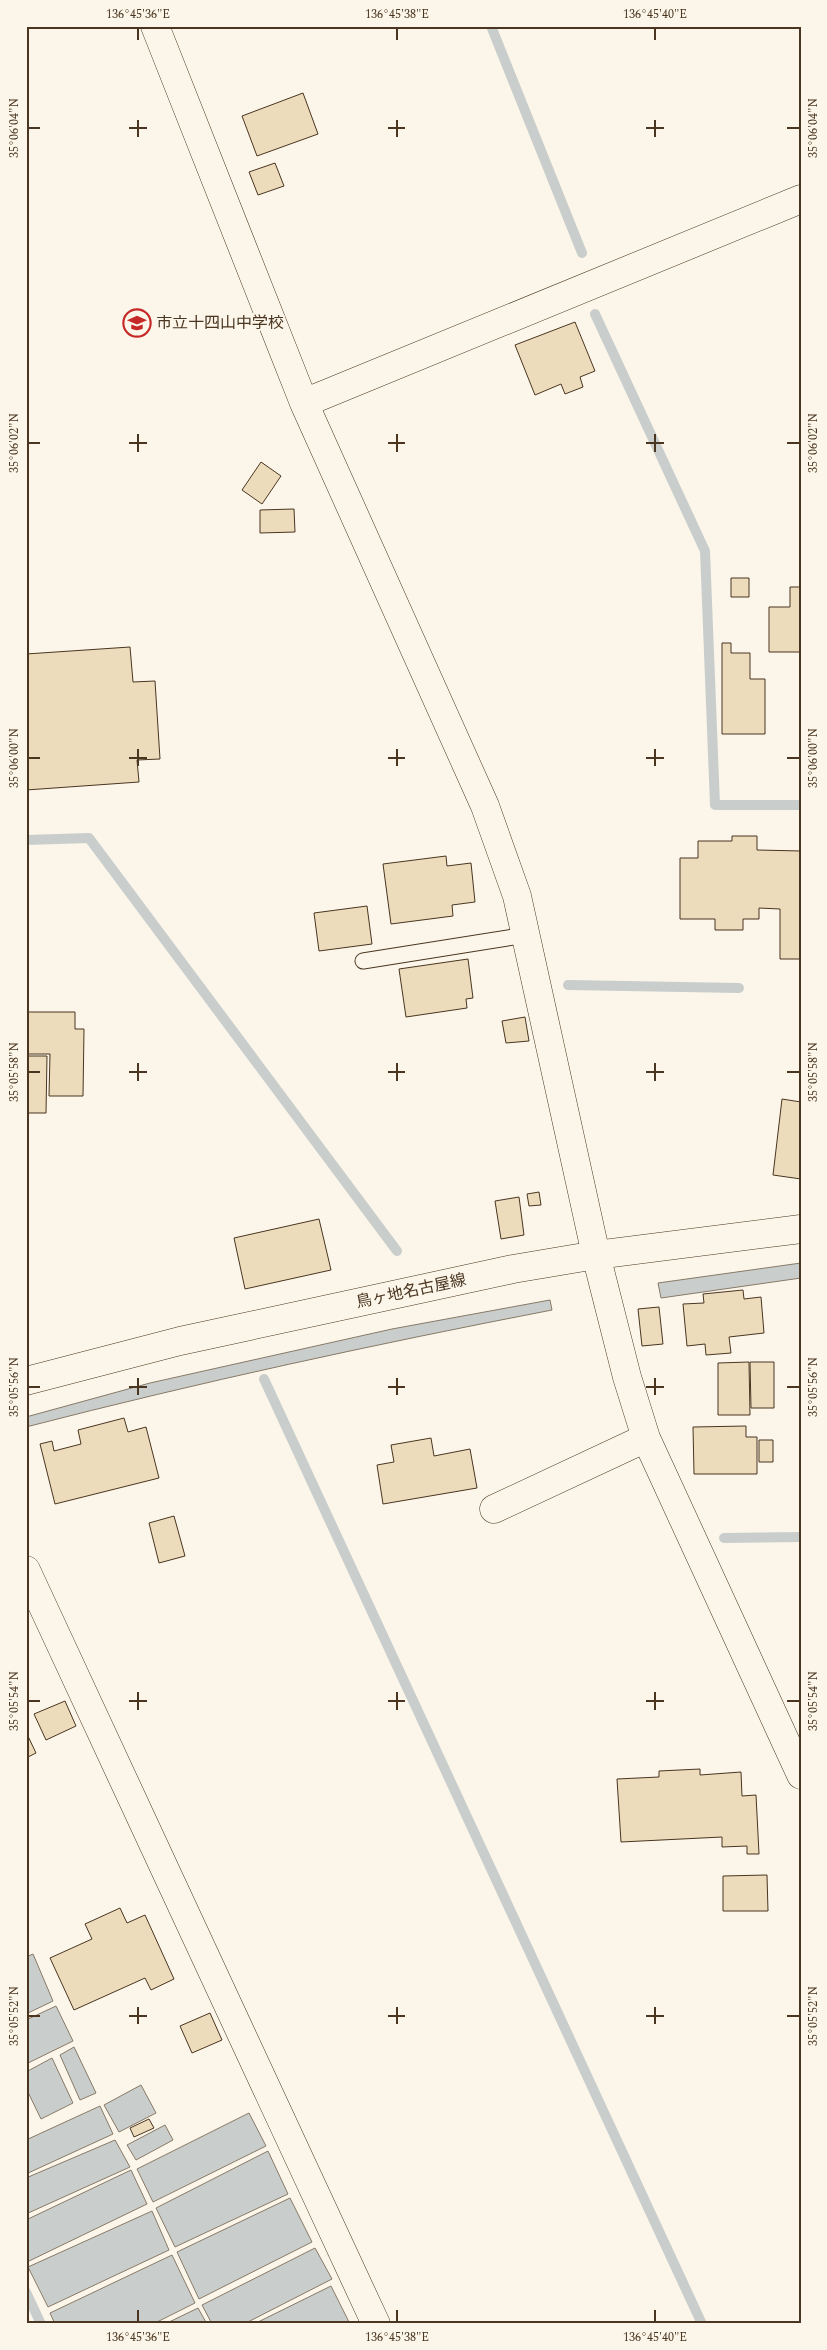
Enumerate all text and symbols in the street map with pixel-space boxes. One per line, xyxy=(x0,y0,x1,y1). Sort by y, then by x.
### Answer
text: 136°45'36"E xyxy=(106,5,170,24)
text: 136°45'38"E xyxy=(365,5,429,24)
text: 136°45'40"E xyxy=(623,5,687,24)
text: 35°06'04"N xyxy=(5,98,24,158)
text: 35°06'04"N xyxy=(804,98,823,158)
school or university icon: 市立十四山中学校 xyxy=(122,308,152,338)
place label: 市立十四山中学校 xyxy=(156,311,284,335)
text: 35°06'02"N xyxy=(5,413,24,473)
text: 35°06'02"N xyxy=(804,413,823,473)
text: 35°06'00"N xyxy=(5,728,24,788)
text: 35°06'00"N xyxy=(804,728,823,788)
text: 35°05'58"N xyxy=(5,1042,24,1102)
text: 35°05'58"N xyxy=(804,1042,823,1102)
street label: 鳥ヶ地名古屋線 xyxy=(354,1268,468,1314)
text: 35°05'56"N xyxy=(5,1357,24,1417)
text: 35°05'56"N xyxy=(804,1357,823,1417)
text: 35°05'54"N xyxy=(5,1671,24,1731)
text: 35°05'54"N xyxy=(804,1671,823,1731)
text: 35°05'52"N xyxy=(5,1986,24,2046)
text: 35°05'52"N xyxy=(804,1986,823,2046)
text: 136°45'36"E xyxy=(106,2328,170,2347)
text: 136°45'38"E xyxy=(365,2328,429,2347)
text: 136°45'40"E xyxy=(623,2328,687,2347)

